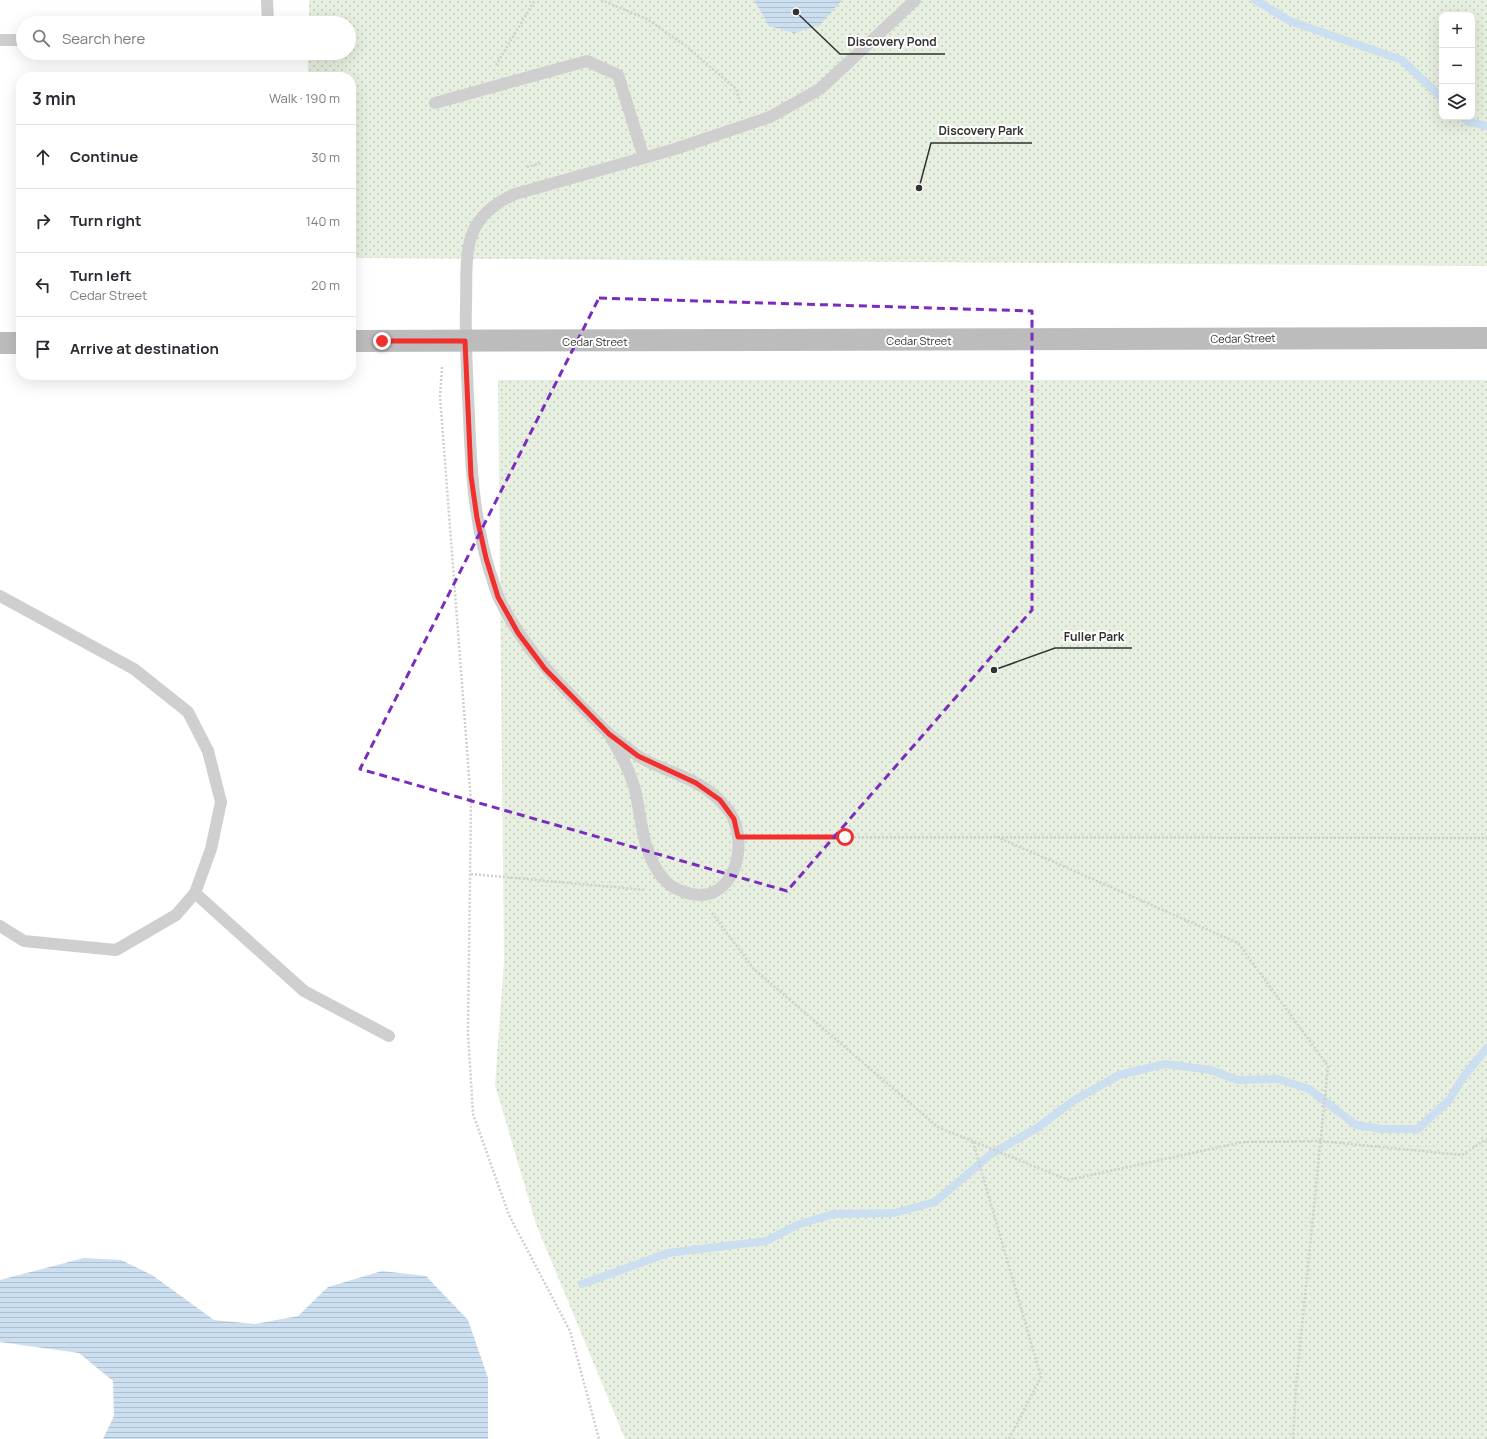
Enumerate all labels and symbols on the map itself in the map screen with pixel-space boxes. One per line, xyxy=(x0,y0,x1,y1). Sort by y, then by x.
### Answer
callout: Discovery Pond xyxy=(840,30,945,54)
text: Discovery Pond xyxy=(847,33,937,50)
callout: Discovery Park xyxy=(931,119,1032,143)
text: Discovery Park xyxy=(938,122,1024,139)
street label: Cedar Street xyxy=(1210,330,1276,346)
route end xyxy=(373,332,391,350)
street label: Cedar Street xyxy=(886,333,952,348)
street label: Cedar Street xyxy=(562,334,628,349)
callout: Fuller Park xyxy=(1055,624,1132,648)
text: Fuller Park xyxy=(1064,628,1125,645)
route start xyxy=(836,828,854,846)

